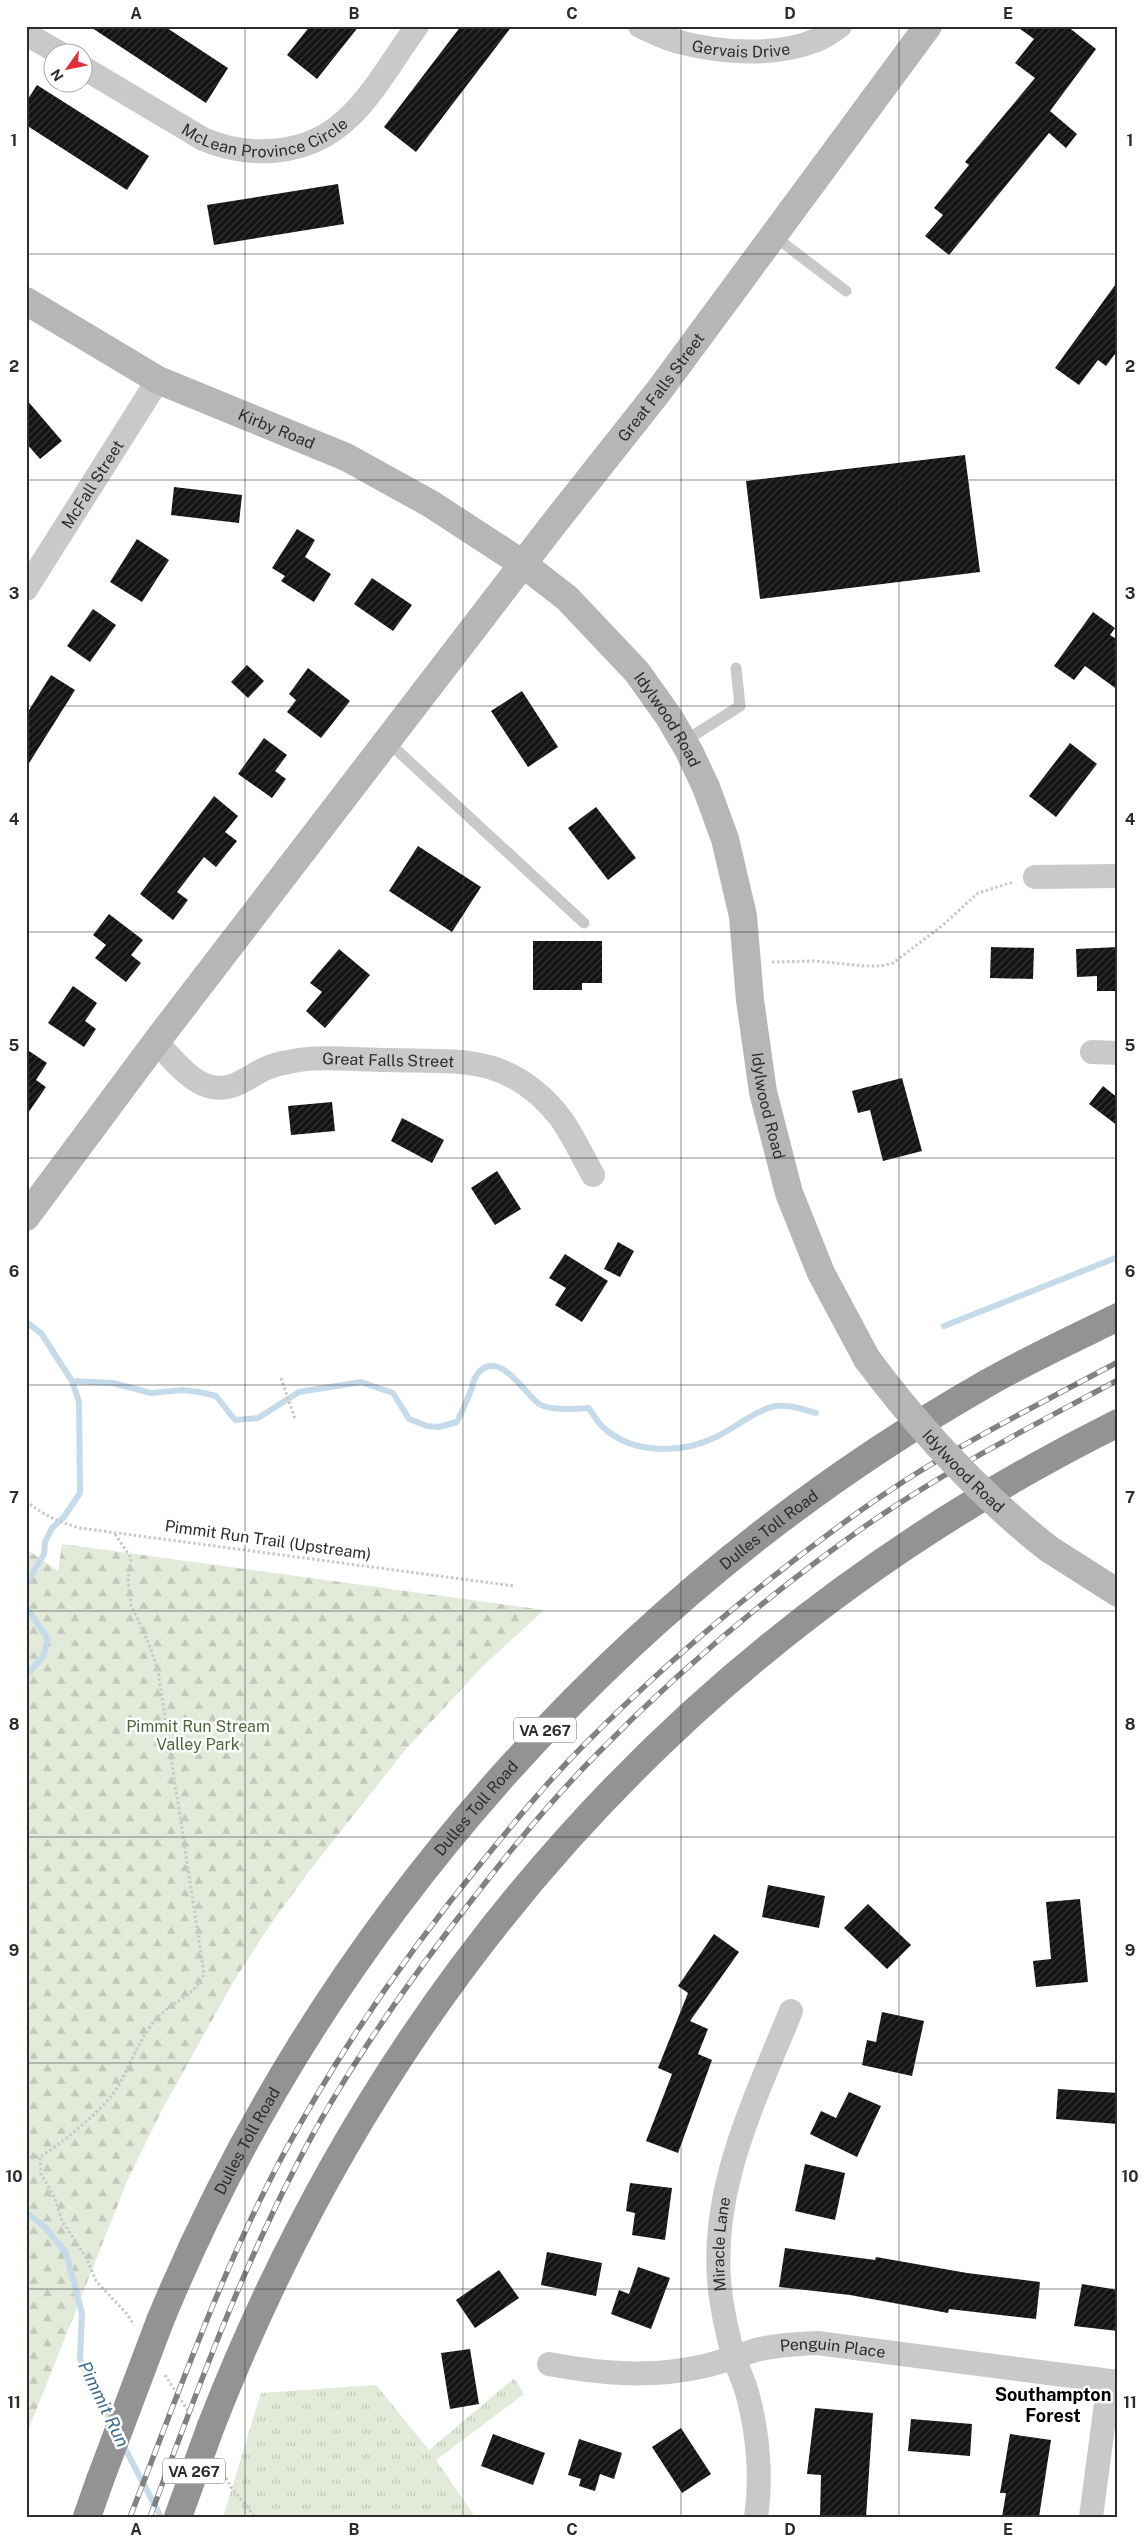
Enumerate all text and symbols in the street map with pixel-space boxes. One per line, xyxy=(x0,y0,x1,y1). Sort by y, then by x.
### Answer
text: A xyxy=(130,4,142,23)
text: B xyxy=(349,4,360,23)
text: C xyxy=(566,4,578,23)
text: D xyxy=(784,4,796,23)
text: E xyxy=(1003,4,1013,23)
street label: Gervais Drive xyxy=(690,36,791,61)
north arrow xyxy=(42,42,92,92)
text: N xyxy=(47,66,67,84)
street label: McLean Province Circle xyxy=(177,105,351,133)
text: McLean Province Circle xyxy=(179,114,351,161)
text: 1 xyxy=(11,131,17,150)
text: 1 xyxy=(1127,131,1133,150)
street label: Great Falls Street xyxy=(613,329,708,445)
text: 2 xyxy=(9,357,19,376)
text: 2 xyxy=(1125,357,1135,376)
street label: Kirby Road xyxy=(236,404,318,453)
street label: McFall Street xyxy=(57,436,127,532)
text: 3 xyxy=(9,584,19,603)
text: 3 xyxy=(1125,584,1135,603)
street label: Idylwood Road xyxy=(630,668,705,770)
text: 4 xyxy=(9,810,20,829)
text: 4 xyxy=(1125,810,1136,829)
text: 5 xyxy=(9,1036,20,1055)
text: 5 xyxy=(1125,1036,1136,1055)
street label: Great Falls Street xyxy=(322,1049,455,1071)
street label: Idylwood Road xyxy=(748,1051,789,1161)
text: 6 xyxy=(9,1262,19,1281)
text: 6 xyxy=(1125,1262,1135,1281)
street label: Idylwood Road xyxy=(919,1425,1008,1516)
street label: Dulles Toll Road xyxy=(716,1486,822,1573)
text: 7 xyxy=(9,1488,19,1507)
text: 7 xyxy=(1125,1488,1135,1507)
street label: Pimmit Run Trail (Upstream) xyxy=(164,1516,372,1564)
text: 8 xyxy=(9,1715,20,1734)
text: 8 xyxy=(1125,1715,1136,1734)
park label: Pimmit Run Stream Valley Park xyxy=(126,1717,270,1754)
road number: VA 267 xyxy=(514,1718,576,1742)
street label: Dulles Toll Road xyxy=(430,1756,522,1859)
text: 9 xyxy=(9,1941,19,1960)
text: 9 xyxy=(1125,1941,1135,1960)
street label: Dulles Toll Road xyxy=(210,2084,283,2198)
text: 10 xyxy=(5,2167,23,2186)
text: 10 xyxy=(1121,2167,1139,2186)
street label: Miracle Lane xyxy=(709,2195,734,2292)
street label: Penguin Place xyxy=(779,2333,887,2361)
water label: Pimmit Run xyxy=(74,2358,134,2450)
district label: Southampton Forest xyxy=(995,2384,1111,2426)
text: 11 xyxy=(7,2393,21,2412)
text: 11 xyxy=(1123,2393,1137,2412)
road number: VA 267 xyxy=(163,2458,225,2484)
text: A xyxy=(130,2520,142,2539)
text: B xyxy=(349,2520,360,2539)
text: C xyxy=(566,2520,578,2539)
text: D xyxy=(784,2520,796,2539)
text: E xyxy=(1003,2520,1013,2539)

